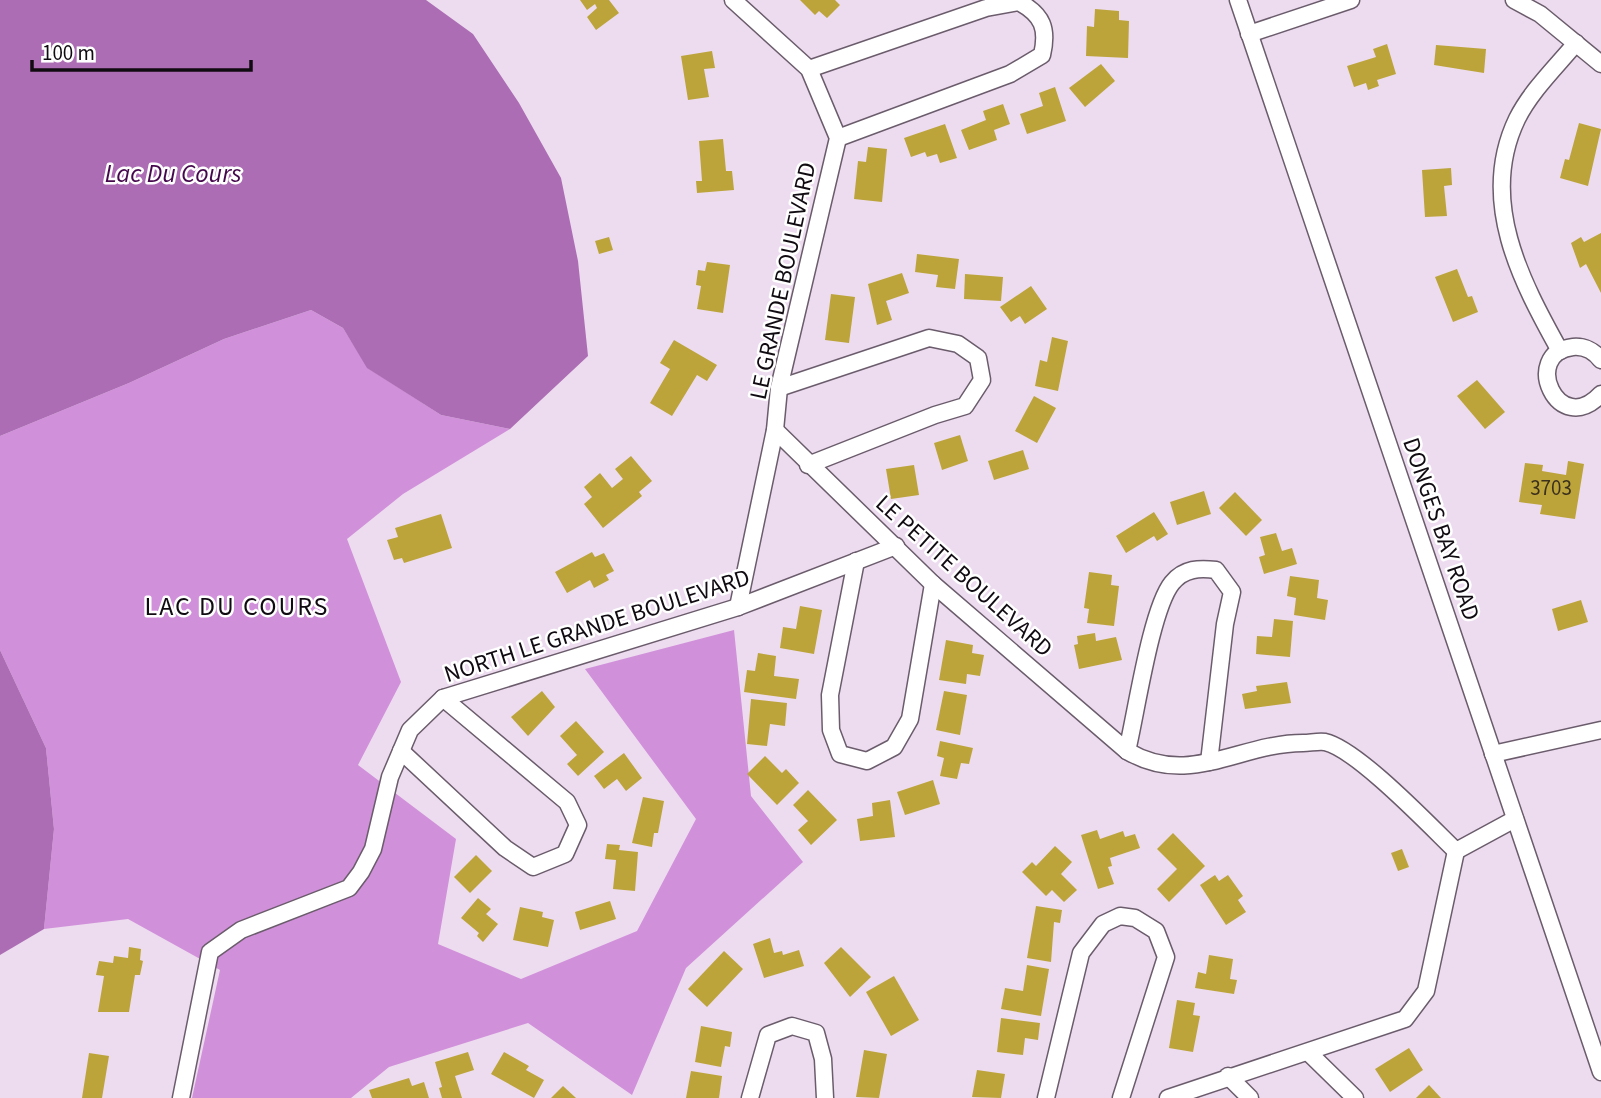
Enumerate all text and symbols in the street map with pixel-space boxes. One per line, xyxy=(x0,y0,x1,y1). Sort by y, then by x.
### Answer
scale bar xyxy=(32,28,250,72)
text: 100 m xyxy=(42,38,95,68)
water label: Lac Du Cours xyxy=(105,155,241,192)
street label: LE GRANDE BOULEVARD xyxy=(741,159,825,403)
street label: DONGES BAY ROAD xyxy=(1393,433,1489,625)
house number: 3703 xyxy=(1530,473,1572,503)
street label: LE PETITE BOULEVARD xyxy=(868,487,1060,665)
street label: NORTH LE GRANDE BOULEVARD xyxy=(440,560,754,692)
district label: LAC DU COURS xyxy=(144,588,330,625)

